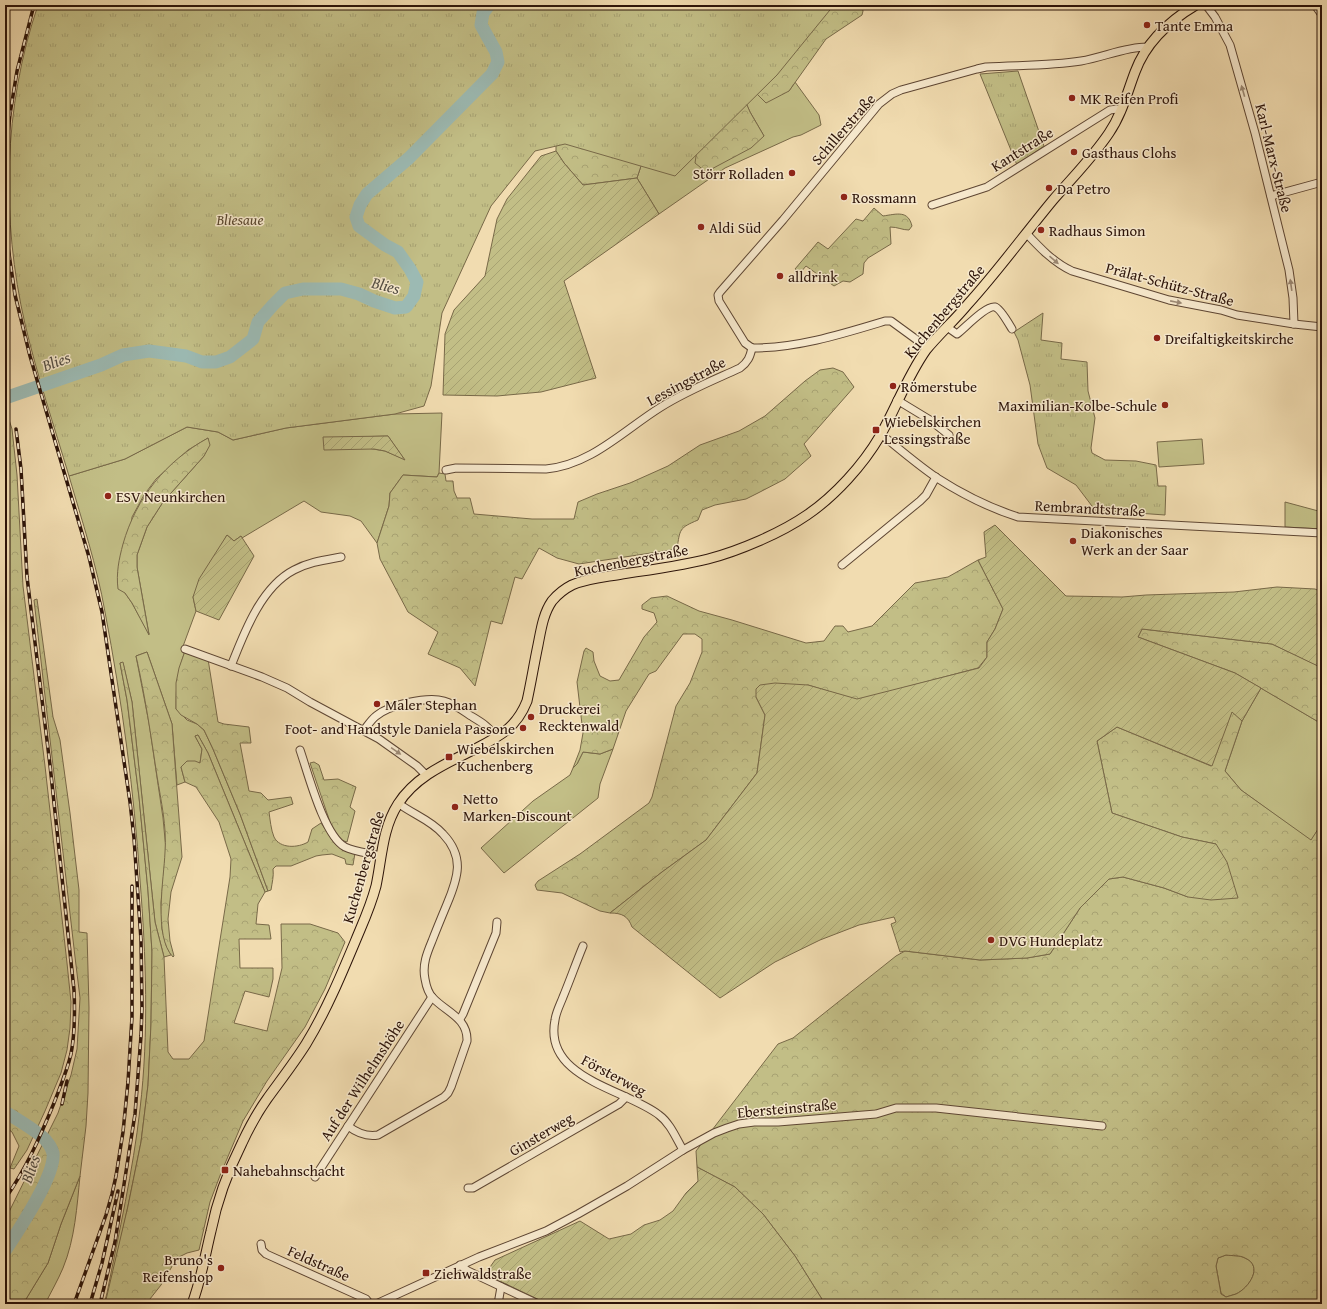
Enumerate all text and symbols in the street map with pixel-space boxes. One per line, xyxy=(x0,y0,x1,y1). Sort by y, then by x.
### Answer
place label: Tante Emma xyxy=(1155,15,1233,36)
marker: Tante Emma xyxy=(1142,20,1152,30)
one-way arrow xyxy=(1240,85,1246,97)
place label: MK Reifen Profi xyxy=(1080,88,1179,109)
street label: Schillerstraße xyxy=(806,89,880,169)
marker: MK Reifen Profi xyxy=(1067,93,1077,103)
street label: Karl-Marx-Straße xyxy=(1250,101,1298,215)
street label: Kantstraße xyxy=(987,122,1057,176)
place label: Gasthaus Clohs xyxy=(1082,142,1177,163)
marker: Gasthaus Clohs xyxy=(1069,147,1079,157)
place label: Störr Rolladen xyxy=(693,163,785,184)
marker: Störr Rolladen xyxy=(787,168,797,178)
place label: Da Petro xyxy=(1057,178,1111,199)
marker: Da Petro xyxy=(1044,183,1054,193)
place label: Rossmann xyxy=(852,187,917,208)
marker: Rossmann xyxy=(839,192,849,202)
park label: Bliesaue xyxy=(215,209,264,230)
place label: Aldi Süd xyxy=(709,217,761,238)
place label: Radhaus Simon xyxy=(1049,220,1146,241)
marker: Aldi Süd xyxy=(696,222,706,232)
marker: Radhaus Simon xyxy=(1036,225,1046,235)
one-way arrow xyxy=(1049,255,1060,264)
street label: Prälat-Schütz-Straße xyxy=(1104,257,1236,311)
street label: Kuchenbergstraße xyxy=(899,260,989,362)
place label: alldrink xyxy=(788,266,838,287)
water label: Blies xyxy=(368,269,403,300)
marker: alldrink xyxy=(775,271,785,281)
one-way arrow xyxy=(1288,279,1294,292)
one-way arrow xyxy=(1170,299,1182,305)
place label: Dreifaltigkeitskirche xyxy=(1165,328,1294,349)
marker: Dreifaltigkeitskirche xyxy=(1152,333,1162,343)
water label: Blies xyxy=(38,345,74,377)
street label: Lessingstraße xyxy=(643,351,729,411)
place label: Römerstube xyxy=(901,376,977,397)
marker: Römerstube xyxy=(888,381,898,391)
place label: Maximilian-Kolbe-Schule xyxy=(998,395,1157,416)
marker: Maximilian-Kolbe-Schule xyxy=(1160,400,1170,410)
place label: Wiebelskirchen Lessingstraße xyxy=(884,411,982,449)
marker: Wiebelskirchen Lessingstraße xyxy=(871,425,881,435)
place label: ESV Neunkirchen xyxy=(116,486,226,507)
marker: ESV Neunkirchen xyxy=(103,491,113,501)
street label: Rembrandtstraße xyxy=(1034,495,1146,521)
place label: Diakonisches Werk an der Saar xyxy=(1081,522,1188,560)
marker: Diakonisches Werk an der Saar xyxy=(1068,536,1078,546)
street label: Kuchenbergstraße xyxy=(572,539,690,581)
place label: Maler Stephan xyxy=(385,694,477,715)
place label: Druckerei Recktenwald xyxy=(539,698,619,736)
marker: Maler Stephan xyxy=(372,699,382,709)
marker: Druckerei Recktenwald xyxy=(526,712,536,722)
place label: Foot- and Handstyle Daniela Passone xyxy=(285,718,515,739)
marker: Foot- and Handstyle Daniela Passone xyxy=(518,723,528,733)
place label: Wiebelskirchen Kuchenberg xyxy=(457,738,555,776)
one-way arrow xyxy=(391,747,402,755)
marker: Wiebelskirchen Kuchenberg xyxy=(444,752,454,762)
place label: Netto Marken-Discount xyxy=(463,788,573,826)
marker: Netto Marken-Discount xyxy=(450,802,460,812)
street label: Kuchenbergstraße xyxy=(337,808,389,926)
place label: DVG Hundeplatz xyxy=(999,930,1103,951)
marker: DVG Hundeplatz xyxy=(986,935,996,945)
street label: Auf der Wilhelmshöhe xyxy=(315,1015,409,1145)
street label: Försterweg xyxy=(578,1049,651,1101)
street label: Ebersteinstraße xyxy=(736,1093,838,1123)
street label: Ginsterweg xyxy=(505,1107,577,1161)
water label: Blies xyxy=(14,1151,46,1187)
place label: Nahebahnschacht xyxy=(233,1160,346,1181)
marker: Nahebahnschacht xyxy=(220,1165,230,1175)
street label: Feldstraße xyxy=(284,1240,354,1286)
place label: Bruno's Reifenshop xyxy=(143,1249,213,1287)
marker: Bruno's Reifenshop xyxy=(216,1263,226,1273)
place label: Ziehwaldstraße xyxy=(434,1263,532,1284)
marker: Ziehwaldstraße xyxy=(421,1268,431,1278)

